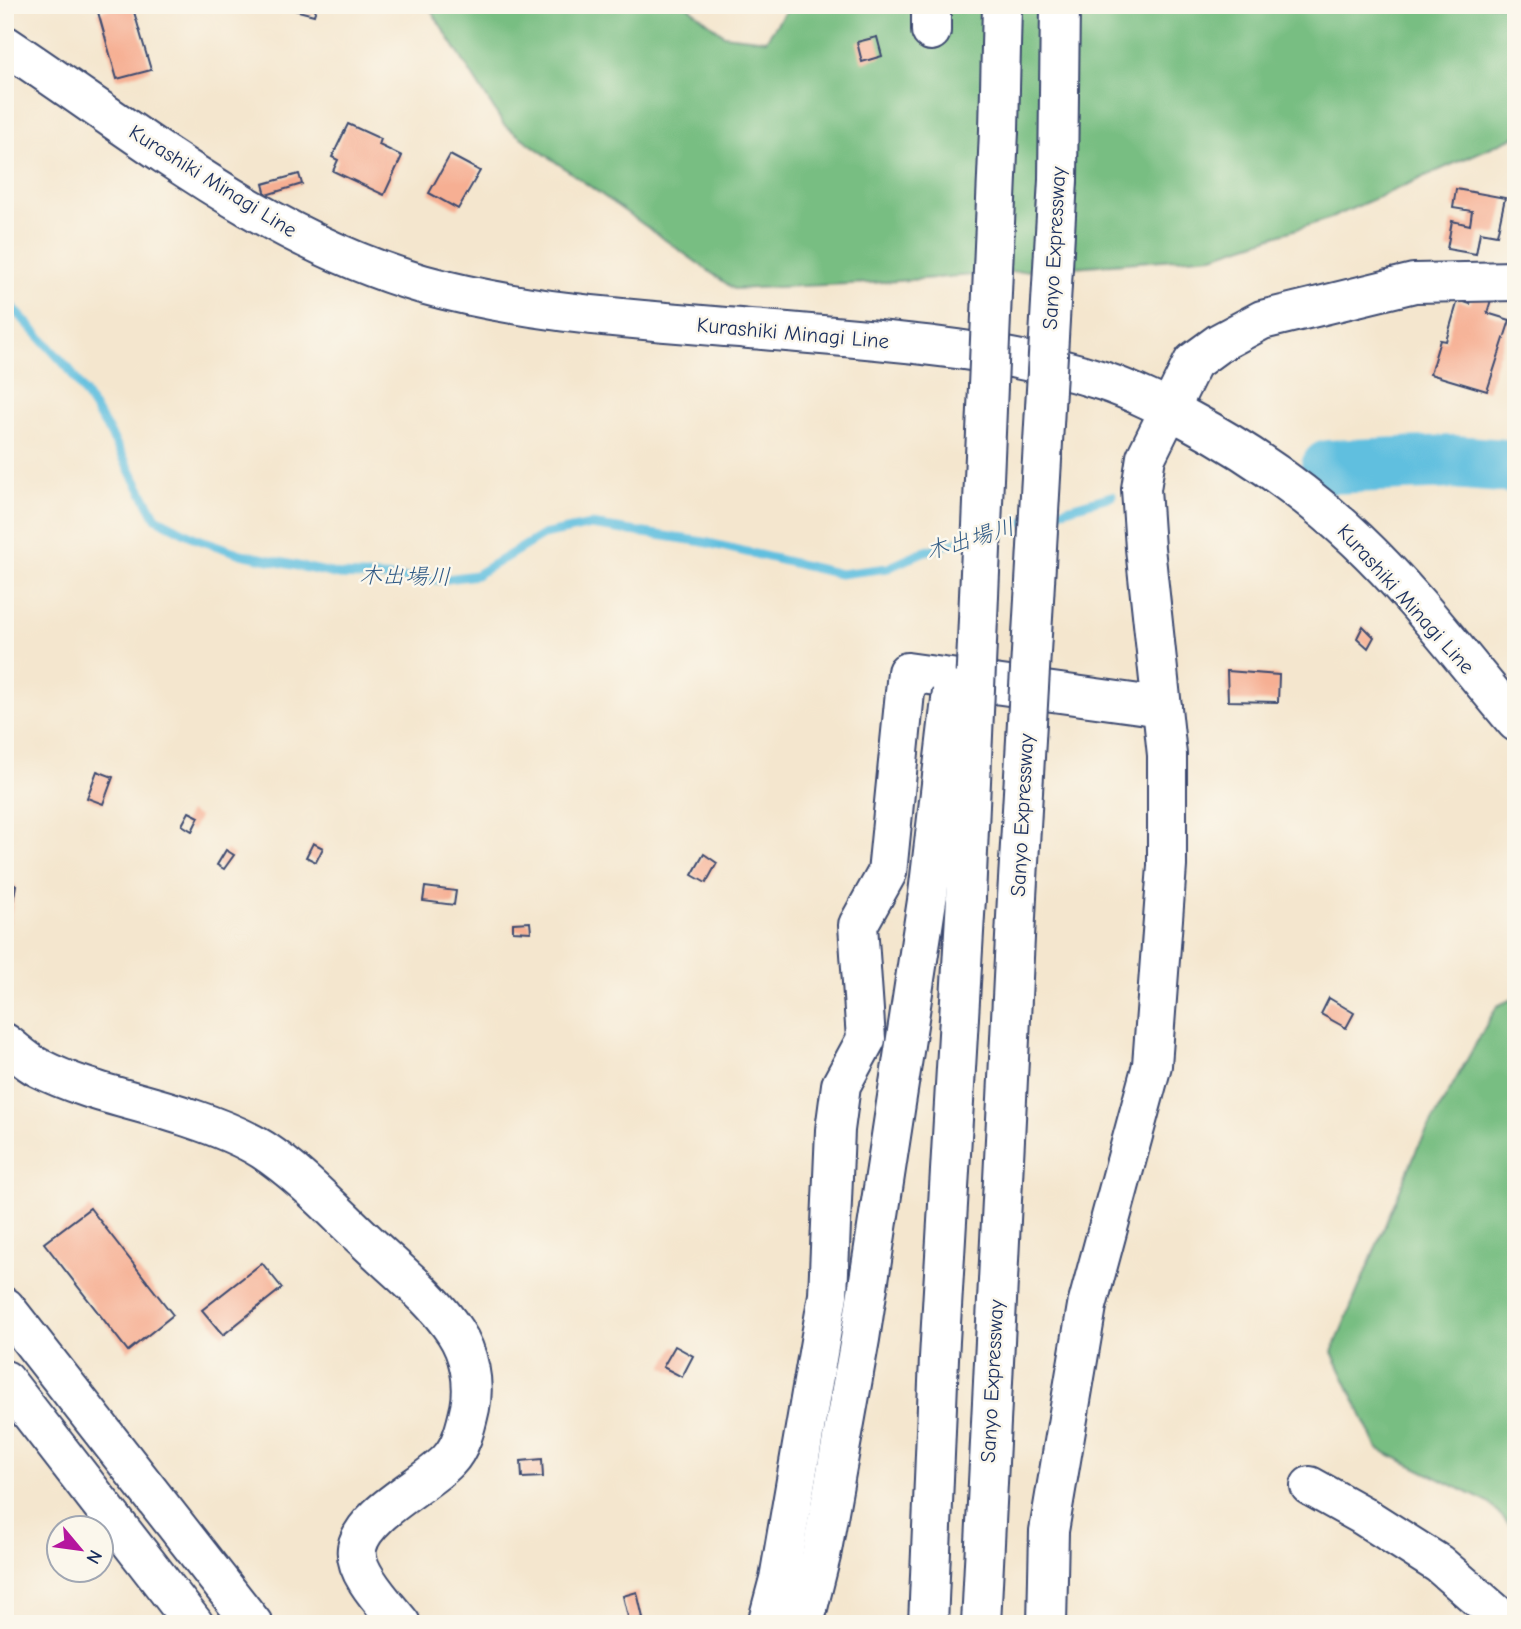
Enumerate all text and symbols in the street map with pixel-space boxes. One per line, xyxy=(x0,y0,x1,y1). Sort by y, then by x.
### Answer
street label: Kurashiki Minagi Line xyxy=(125,120,301,242)
street label: Sanyo Expressway xyxy=(1038,165,1070,330)
street label: Kurashiki Minagi Line xyxy=(696,313,890,353)
water label: 木出場川 xyxy=(922,513,1018,565)
street label: Kurashiki Minagi Line xyxy=(1332,519,1480,679)
water label: 木出場川 xyxy=(359,562,451,590)
street label: Sanyo Expressway xyxy=(1006,732,1038,897)
street label: Sanyo Expressway xyxy=(976,1298,1008,1463)
north arrow xyxy=(46,1514,116,1584)
text: N xyxy=(81,1546,107,1568)

